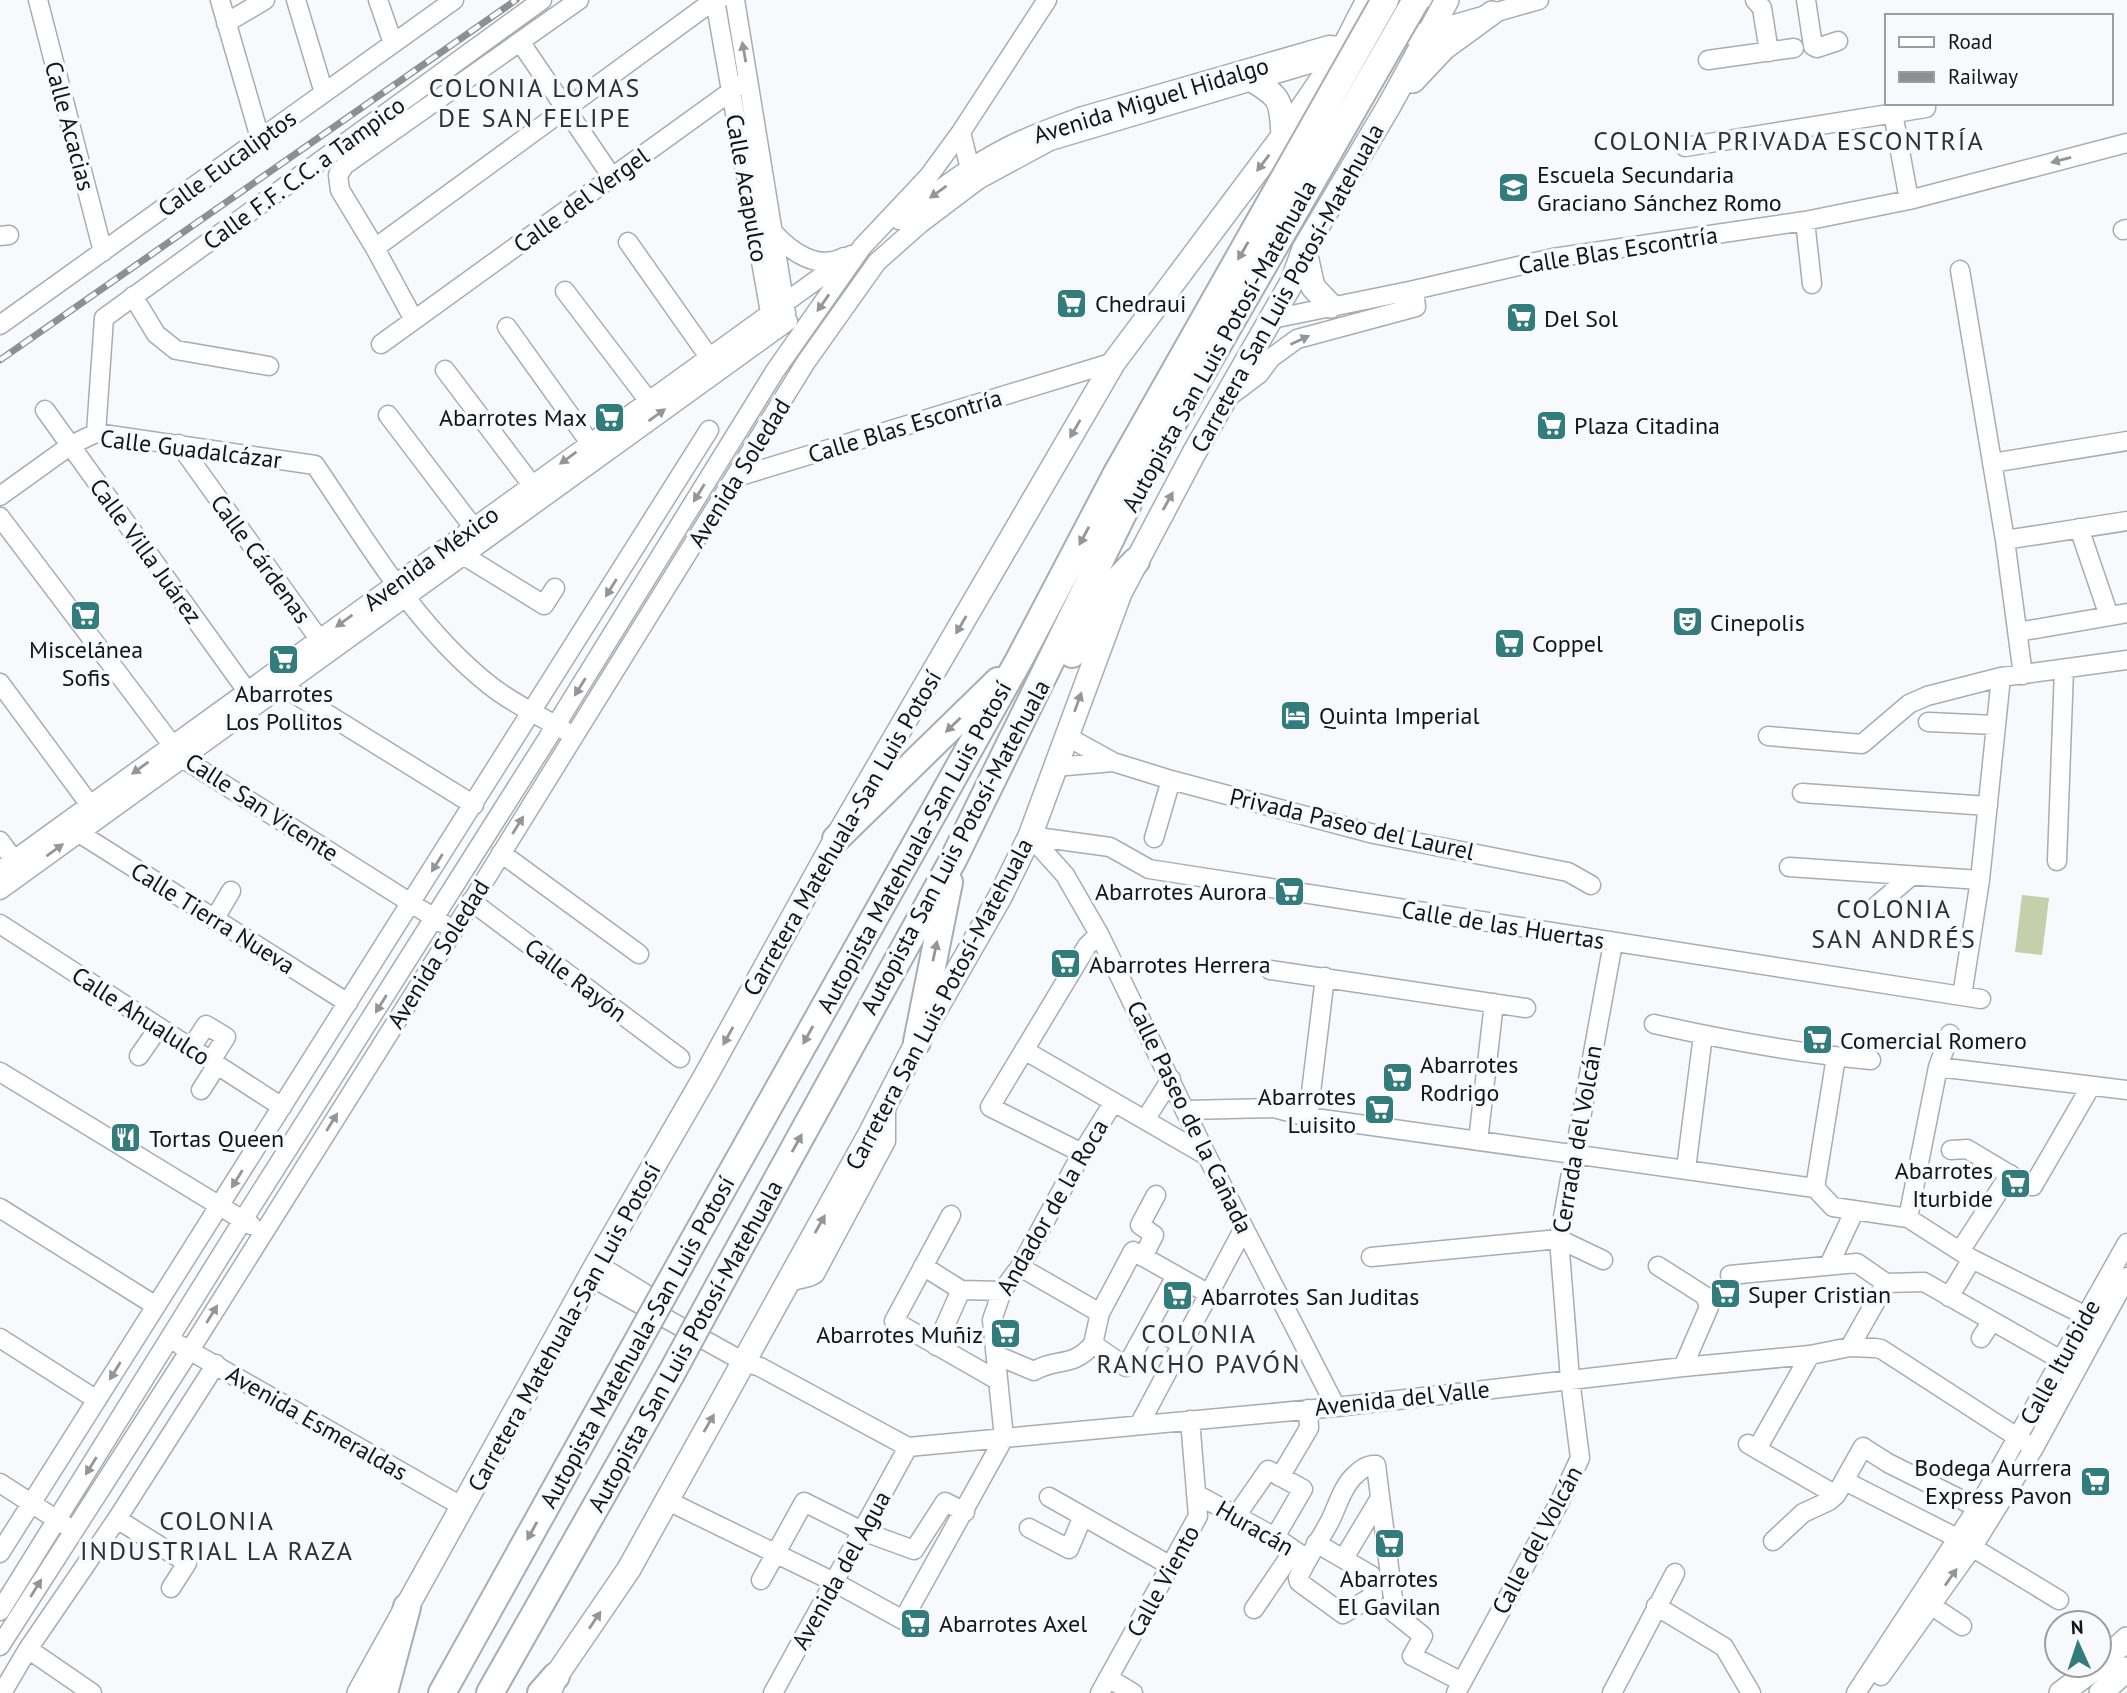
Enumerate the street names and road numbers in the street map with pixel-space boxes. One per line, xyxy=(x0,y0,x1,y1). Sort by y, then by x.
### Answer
street label: Avenida Miguel Hidalgo xyxy=(1030,49,1272,151)
street label: Calle Acacias xyxy=(38,58,102,194)
street label: Calle F.F. C.C. a Tampico xyxy=(197,89,411,257)
street label: Calle Eucaliptos xyxy=(152,102,302,224)
street label: Calle Acapulco xyxy=(719,112,775,264)
street label: Carretera San Luis Potosí-Matehuala xyxy=(1183,118,1391,458)
street label: Calle del Vergel xyxy=(507,140,655,260)
street label: Autopista San Luis Potosí-Matehuala xyxy=(1115,175,1323,517)
street label: Calle Blas Escontría xyxy=(1516,219,1720,281)
street label: Calle Blas Escontría xyxy=(804,382,1006,470)
street label: Avenida Soledad xyxy=(681,393,797,553)
street label: Calle Guadalcázar xyxy=(98,422,284,476)
street label: Calle Villa Juárez xyxy=(83,472,209,630)
street label: Calle Cárdenas xyxy=(204,488,318,630)
street label: Avenida México xyxy=(357,498,505,618)
street label: Carretera Matehuala-San Luis Potosí xyxy=(736,664,948,1002)
street label: Autopista San Luis Potosí-Matehuala xyxy=(853,674,1057,1020)
street label: Autopista Matehuala-San Luis Potosí xyxy=(810,676,1018,1018)
street label: Calle San Vicente xyxy=(179,746,345,868)
street label: Privada Paseo del Laurel xyxy=(1227,781,1477,867)
street label: Carretera San Luis Potosí-Matehuala xyxy=(838,833,1040,1175)
street label: Calle Tierra Nueva xyxy=(125,855,301,981)
street label: Avenida Soledad xyxy=(380,874,496,1034)
street label: Calle de las Huertas xyxy=(1399,894,1607,956)
street label: Calle Rayón xyxy=(518,931,634,1029)
street label: Calle Ahualulco xyxy=(66,960,216,1072)
street label: Calle Paseo de la Cañada xyxy=(1120,995,1260,1239)
street label: Cerrada del Volcán xyxy=(1545,1043,1609,1235)
street label: Andador de la Roca xyxy=(989,1114,1115,1300)
street label: Carretera Matehuala-San Luis Potosí xyxy=(460,1157,668,1497)
street label: Autopista Matehuala-San Luis Potosí xyxy=(533,1171,741,1513)
street label: Autopista San Luis Potosí-Matehuala xyxy=(581,1175,789,1517)
street label: Calle Iturbide xyxy=(2013,1294,2107,1430)
street label: Avenida Esmeraldas xyxy=(221,1359,413,1487)
street label: Avenida del Valle xyxy=(1313,1373,1491,1423)
street label: Calle del Volcán xyxy=(1485,1461,1589,1619)
street label: Avenida del Agua xyxy=(785,1485,897,1655)
street label: Huracán xyxy=(1210,1493,1300,1563)
street label: Calle Viento xyxy=(1120,1520,1206,1642)

